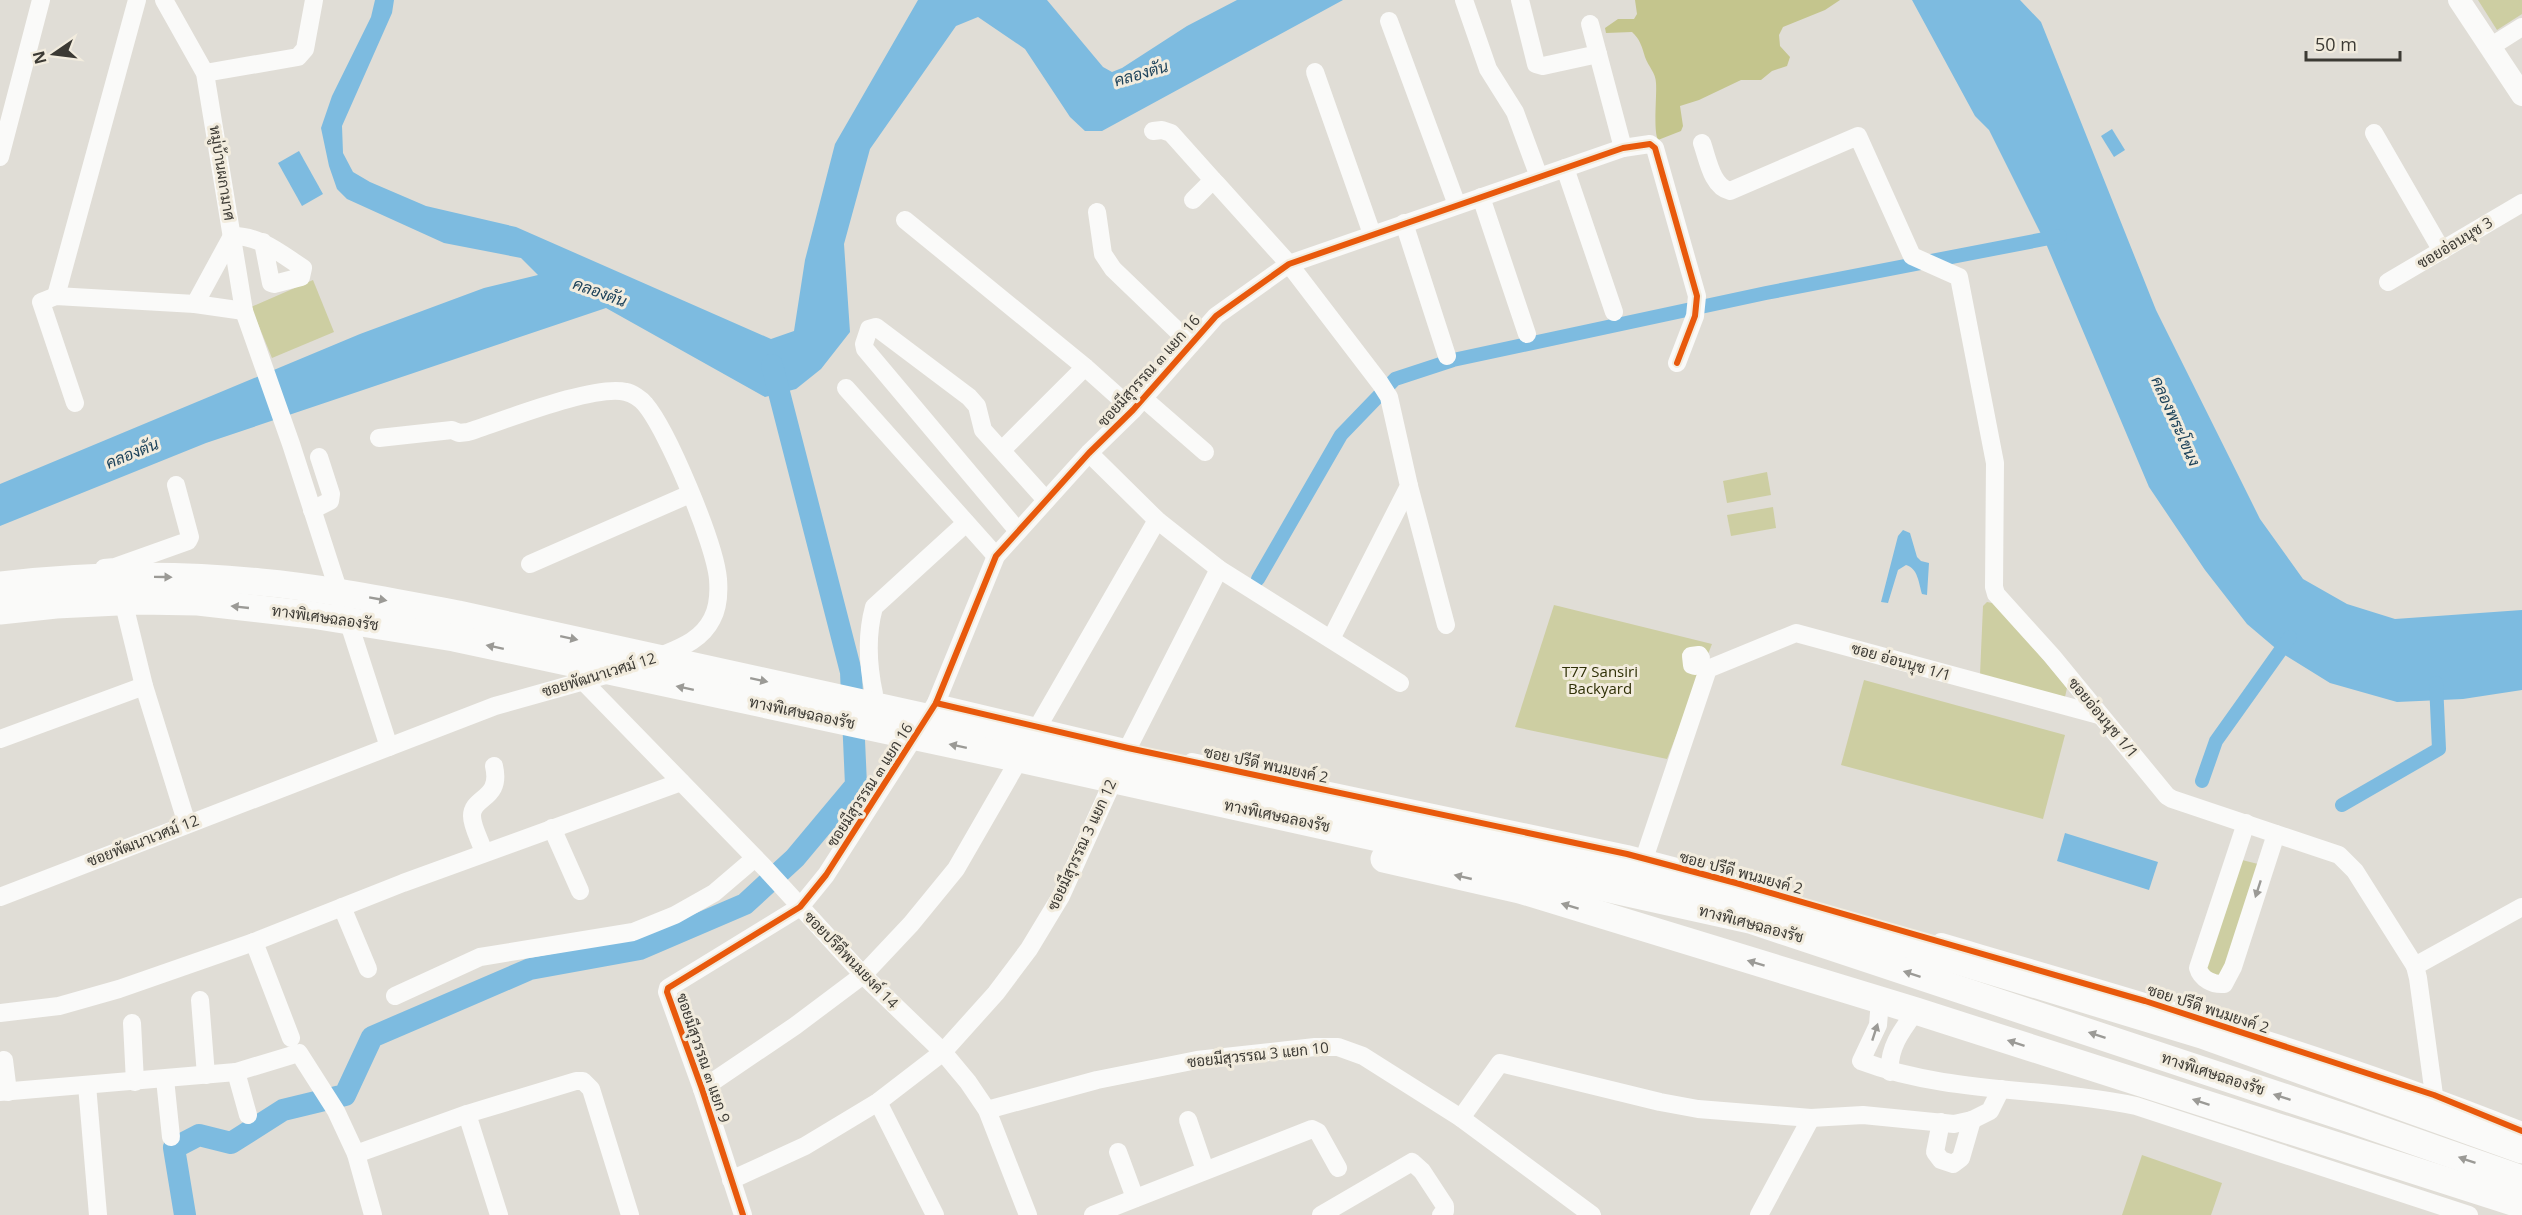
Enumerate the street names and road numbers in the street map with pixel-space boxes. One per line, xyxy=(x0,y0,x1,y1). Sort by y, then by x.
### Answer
street label: หมู่บ้านผกามาศ xyxy=(205,124,240,222)
street label: ซอยอ่อนนุช 3 xyxy=(2413,212,2497,274)
street label: ซอยมีสุวรรณ ๓ แยก 16 xyxy=(1093,310,1205,432)
street label: ทางพิเศษฉลองรัช xyxy=(270,600,380,634)
street label: ซอย อ่อนนุช 1/1 xyxy=(1849,637,1953,687)
street label: ซอยพัฒนาเวศม์ 12 xyxy=(539,647,658,701)
street label: ซอยอ่อนนุช 1/1 xyxy=(2063,673,2143,763)
street label: ทางพิเศษฉลองรัช xyxy=(747,691,857,733)
street label: ซอยมีสุวรรณ ๓ แยก 16 xyxy=(821,718,919,852)
street label: ซอย ปรีดี พนมยงค์ 2 xyxy=(1202,741,1330,787)
street label: ซอยมีสุวรรณ 3 แยก 12 xyxy=(1042,776,1122,914)
street label: ทางพิเศษฉลองรัช xyxy=(1222,794,1332,836)
street label: ซอยพัฒนาเวศม์ 12 xyxy=(84,810,201,871)
street label: ซอย ปรีดี พนมยงค์ 2 xyxy=(1677,846,1805,898)
street label: ทางพิเศษฉลองรัช xyxy=(1697,899,1806,947)
street label: ซอยปรีดีพนมยงค์ 14 xyxy=(800,906,904,1012)
street label: ซอย ปรีดี พนมยงค์ 2 xyxy=(2145,979,2272,1037)
street label: ซอยมีสุวรรณ ๓ แยก 9 xyxy=(670,990,736,1126)
street label: ซอยมีสุวรรณ 3 แยก 10 xyxy=(1186,1037,1330,1073)
street label: ทางพิเศษฉลองรัช xyxy=(2159,1047,2268,1099)

